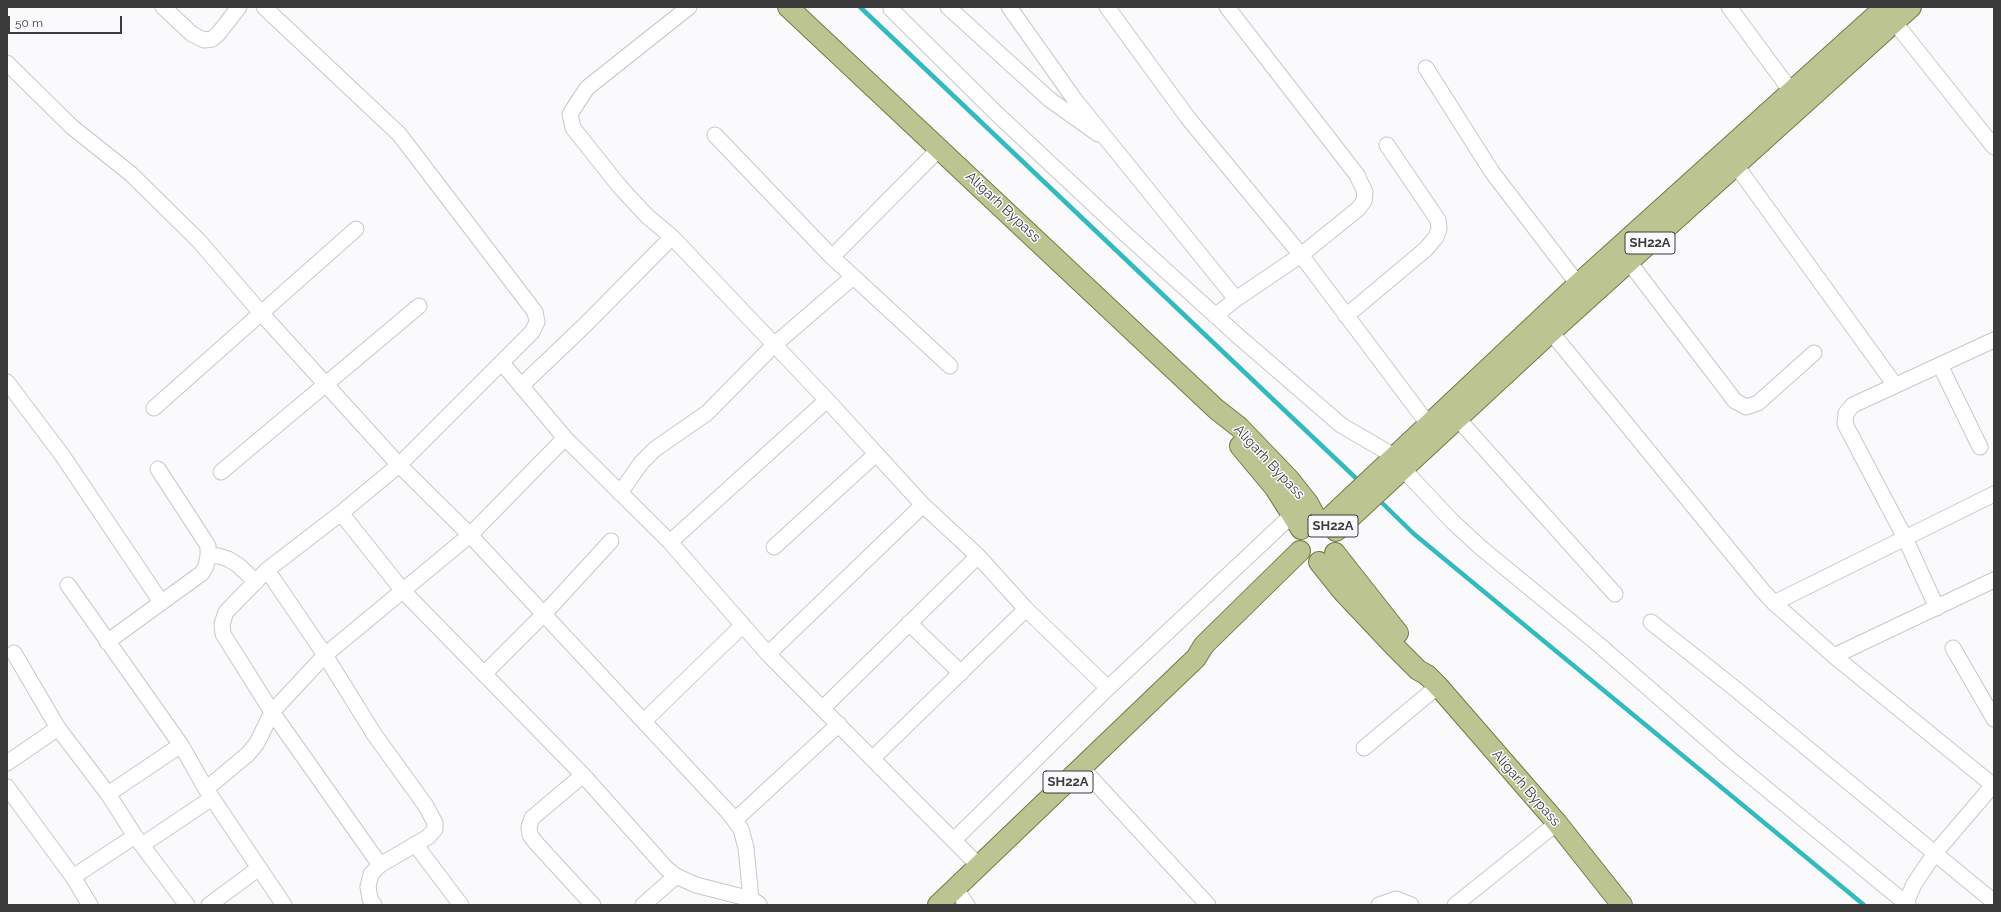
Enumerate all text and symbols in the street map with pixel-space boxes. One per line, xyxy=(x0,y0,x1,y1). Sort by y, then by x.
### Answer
scale bar xyxy=(10,8,124,34)
text: 50 m xyxy=(15,16,43,30)
street label: Aligarh Bypass xyxy=(962,168,1044,246)
road number: SH22A xyxy=(1625,232,1675,254)
street label: Aligarh Bypass xyxy=(1230,421,1308,503)
road number: SH22A xyxy=(1308,515,1358,537)
street label: Aligarh Bypass xyxy=(1488,746,1564,830)
road number: SH22A xyxy=(1043,771,1093,793)

